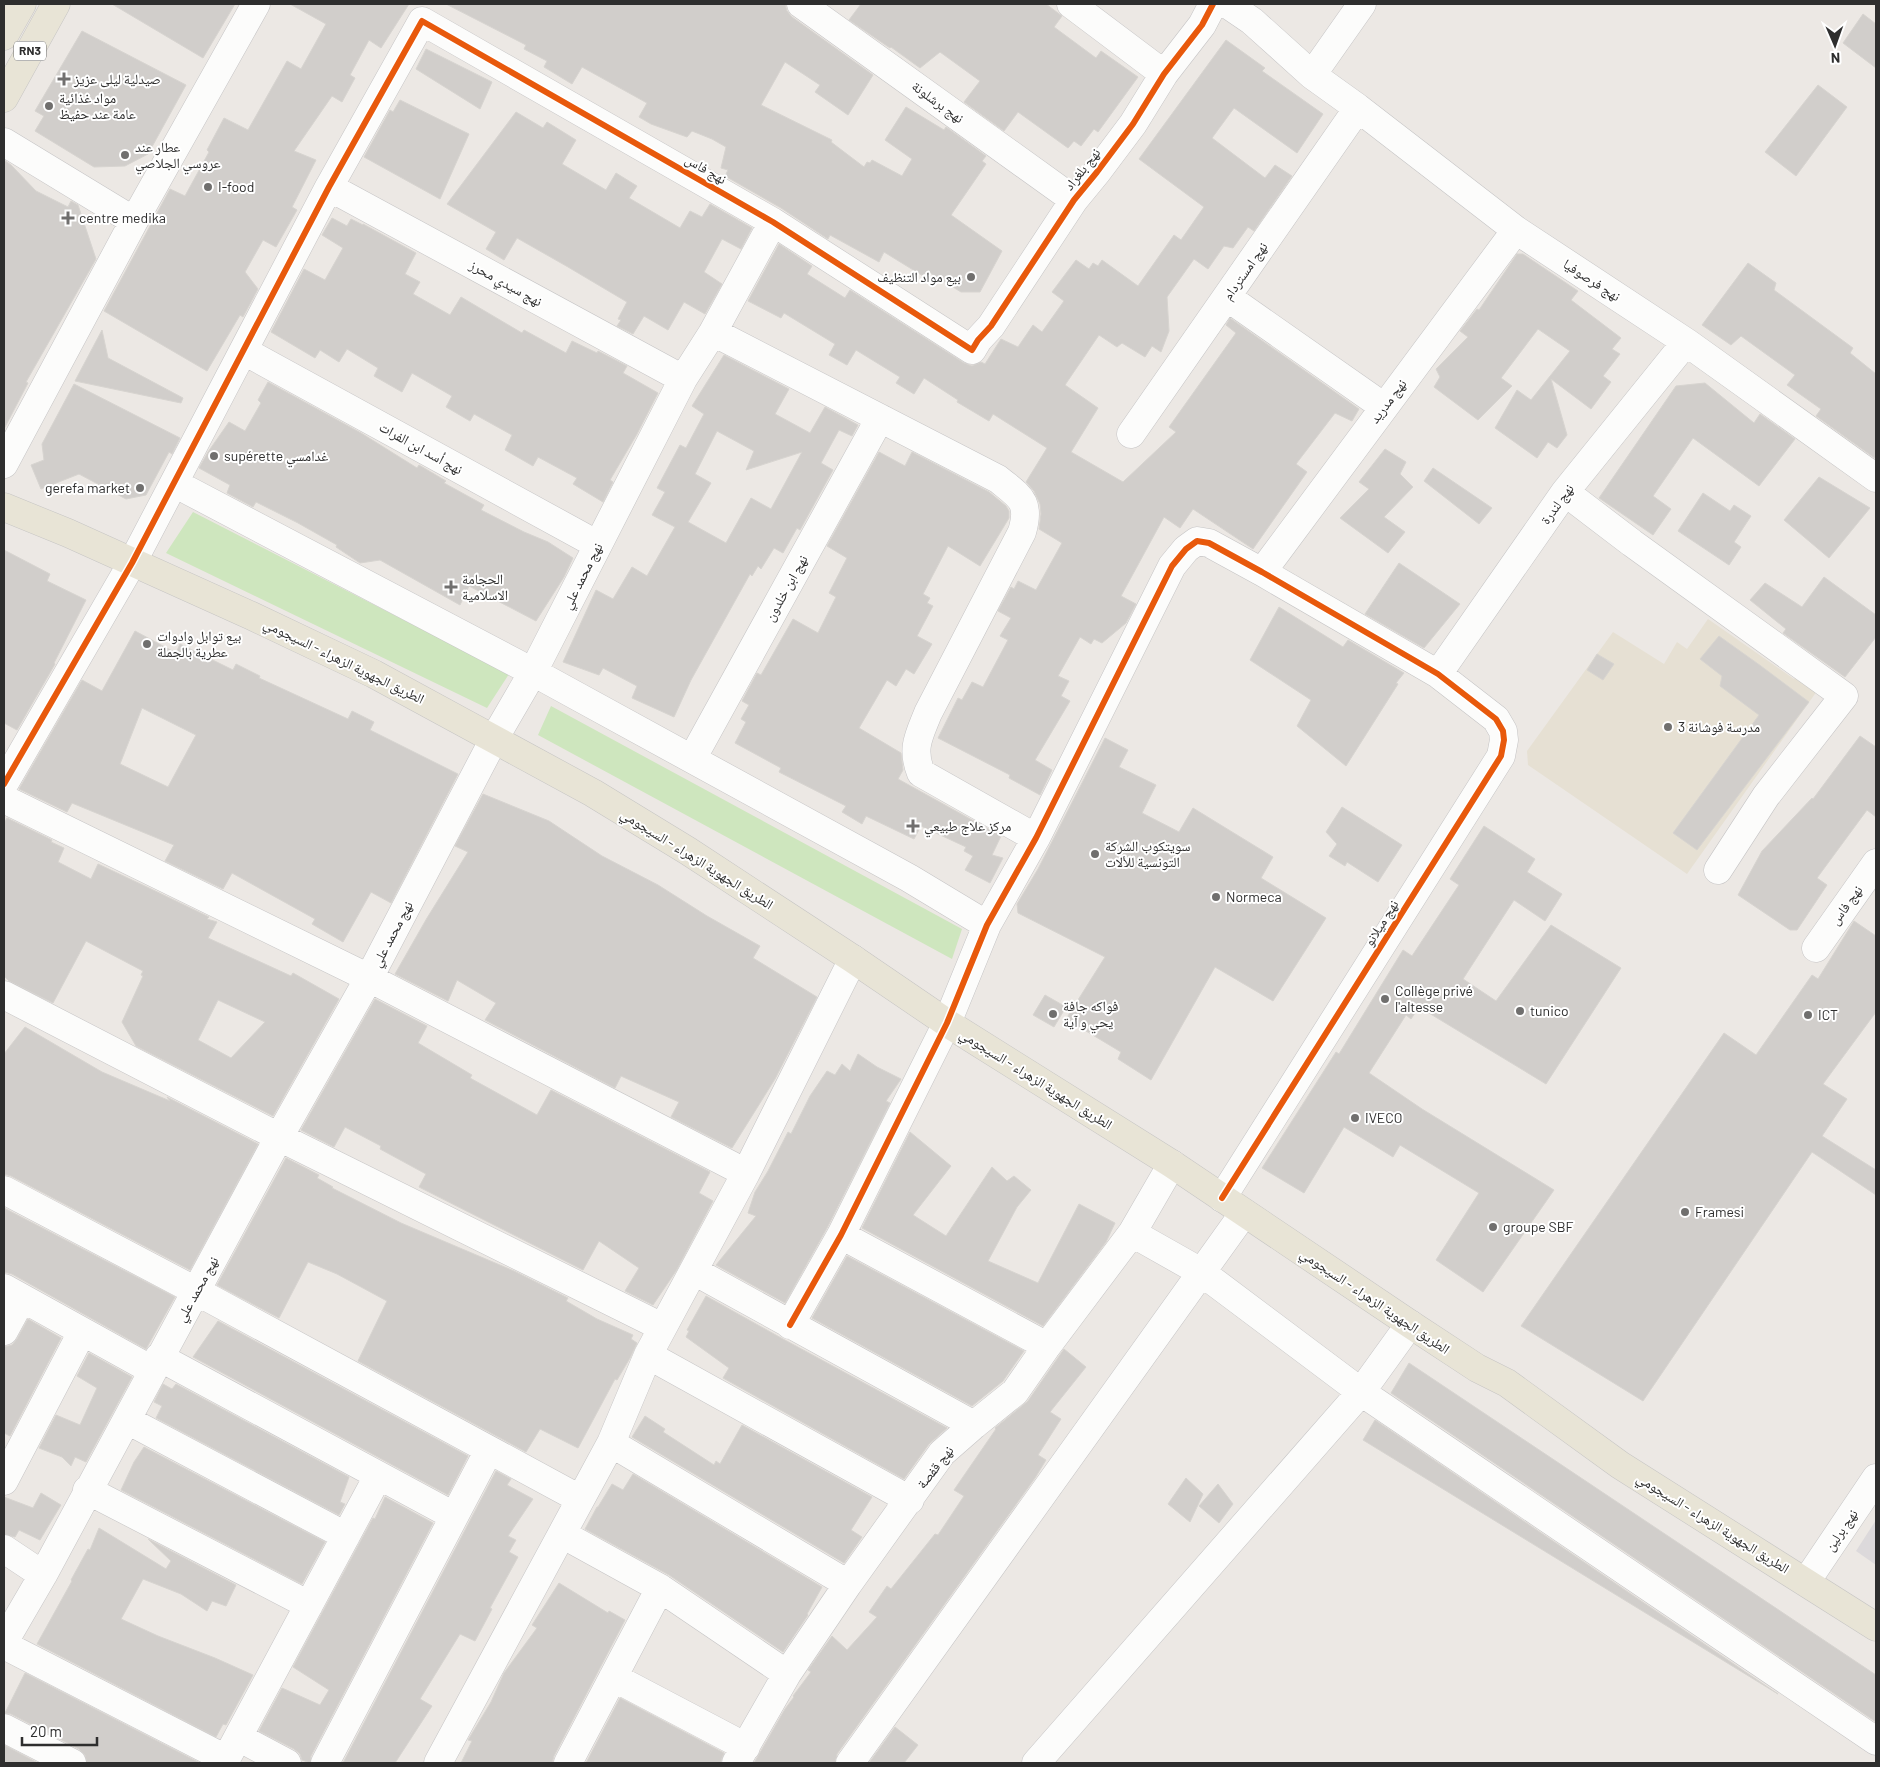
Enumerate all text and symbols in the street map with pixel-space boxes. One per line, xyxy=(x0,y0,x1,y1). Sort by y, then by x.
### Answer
north arrow xyxy=(1810,20,1860,70)
road number: RN3 xyxy=(14,41,46,60)
text: N xyxy=(1831,50,1840,67)
place label: صيدلية ليلى عزيز xyxy=(73,70,161,88)
marker: صيدلية ليلى عزيز xyxy=(58,73,70,85)
street label: نهج برشلونة xyxy=(908,77,968,128)
place label: مواد غذائية عامة عند حفيظ xyxy=(59,89,136,122)
marker: مواد غذائية عامة عند حفيظ xyxy=(43,100,55,112)
place label: عطار عند عروسي الجلاصي xyxy=(135,138,221,175)
street label: نهج بلغراد xyxy=(1060,144,1105,195)
marker: عطار عند عروسي الجلاصي xyxy=(119,149,131,161)
street label: نهج فاس xyxy=(682,150,730,189)
place label: I-food xyxy=(218,178,254,195)
marker: I-food xyxy=(202,181,214,193)
place label: centre medika xyxy=(79,209,166,226)
marker: centre medika xyxy=(61,211,75,225)
street label: نهج امستردام xyxy=(1218,238,1272,304)
street label: نهج سيدي محرز xyxy=(464,255,546,313)
street label: نهج فرصوفيا xyxy=(1559,255,1624,306)
place label: بيع مواد التنظيف xyxy=(877,268,961,287)
marker: بيع مواد التنظيف xyxy=(965,271,977,283)
street label: نهج مدريد xyxy=(1365,375,1411,427)
street label: نهج أسد ابن الفرات xyxy=(375,418,466,479)
place label: supérette غدامسي xyxy=(224,447,328,468)
marker: supérette غدامسي xyxy=(208,450,220,462)
place label: gerefa market xyxy=(45,479,130,496)
street label: نهج لندرة xyxy=(1536,480,1579,529)
marker: gerefa market xyxy=(134,482,146,494)
street label: نهج محمد علي xyxy=(558,540,609,613)
street label: نهج ابن خلدون xyxy=(760,551,813,625)
place label: الحجامة الاسلامية xyxy=(462,570,508,603)
marker: الحجامة الاسلامية xyxy=(444,580,458,594)
street label: الطريق الجهوية الزهراء - السيجومي xyxy=(260,614,427,710)
place label: بيع توابل وادوات عطرية بالجملة xyxy=(157,627,241,661)
marker: بيع توابل وادوات عطرية بالجملة xyxy=(141,638,153,650)
place label: مدرسة فوشانة 3 xyxy=(1678,718,1760,736)
marker: مدرسة فوشانة 3 xyxy=(1662,721,1674,733)
street label: الطريق الجهوية الزهراء - السيجومي xyxy=(616,805,777,916)
place label: مركز علاج طبيعي xyxy=(924,817,1011,838)
marker: مركز علاج طبيعي xyxy=(906,819,920,833)
place label: سويتكوب الشركة التونسية للألات xyxy=(1105,837,1191,871)
marker: سويتكوب الشركة التونسية للألات xyxy=(1089,848,1101,860)
street label: نهج فاس xyxy=(1826,881,1867,929)
place label: Normeca xyxy=(1226,888,1282,905)
marker: Normeca xyxy=(1210,891,1222,903)
street label: نهج ميلانو xyxy=(1360,896,1403,950)
street label: نهج محمد علي xyxy=(367,898,419,971)
place label: Collège privé l'altesse xyxy=(1395,982,1473,1015)
marker: Collège privé l'altesse xyxy=(1379,993,1391,1005)
place label: فواكه جافة يحي و آية xyxy=(1063,997,1118,1034)
place label: tunico xyxy=(1530,1002,1569,1019)
marker: tunico xyxy=(1514,1005,1526,1017)
place label: ICT xyxy=(1818,1006,1838,1023)
marker: فواكه جافة يحي و آية xyxy=(1047,1008,1059,1020)
marker: ICT xyxy=(1802,1009,1814,1021)
street label: الطريق الجهوية الزهراء - السيجومي xyxy=(955,1025,1116,1136)
place label: IVECO xyxy=(1365,1109,1402,1126)
marker: IVECO xyxy=(1349,1112,1361,1124)
place label: Framesi xyxy=(1695,1203,1744,1220)
marker: Framesi xyxy=(1679,1206,1691,1218)
place label: groupe SBF xyxy=(1503,1218,1573,1235)
marker: groupe SBF xyxy=(1487,1221,1499,1233)
street label: الطريق الجهوية الزهراء - السيجومي xyxy=(1295,1244,1453,1360)
street label: نهج محمد علي xyxy=(172,1253,225,1326)
street label: نهج قفصة xyxy=(913,1442,958,1493)
street label: الطريق الجهوية الزهراء - السيجومي xyxy=(1632,1469,1793,1580)
street label: نهج برلين xyxy=(1820,1505,1863,1555)
scale bar xyxy=(22,1714,98,1746)
text: 20 m xyxy=(30,1722,62,1740)

